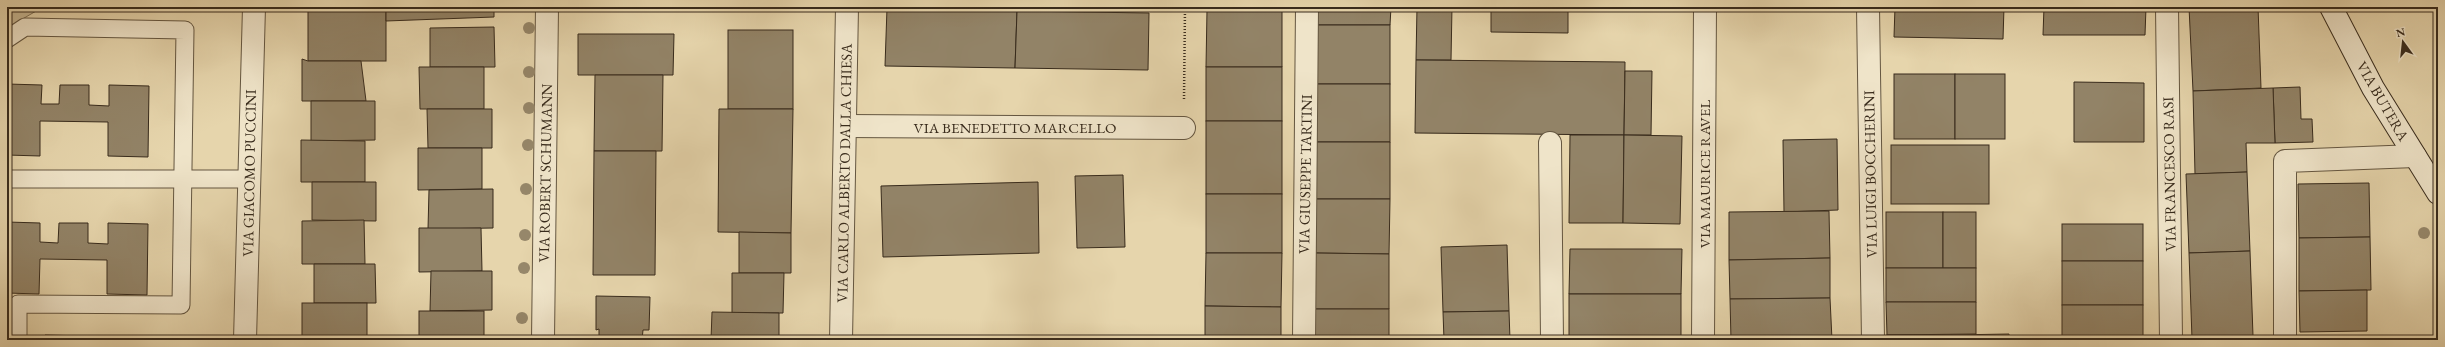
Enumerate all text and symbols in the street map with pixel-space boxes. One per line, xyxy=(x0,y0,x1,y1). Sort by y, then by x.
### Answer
north arrow xyxy=(2383,22,2423,62)
text: N xyxy=(2394,24,2407,40)
street label: VIA CARLO ALBERTO DALLA CHIESA xyxy=(832,43,856,303)
street label: VIA BUTERA xyxy=(2353,58,2414,145)
street label: VIA ROBERT SCHUMANN xyxy=(534,83,556,263)
street label: VIA GIACOMO PUCCINI xyxy=(238,89,260,257)
street label: VIA LUIGI BOCCHERINI xyxy=(1859,90,1881,258)
street label: VIA GIUSEPPE TARTINI xyxy=(1294,94,1316,254)
street label: VIA FRANCESCO RASI xyxy=(2158,96,2180,252)
street label: VIA MAURICE RAVEL xyxy=(1695,100,1714,248)
street label: VIA BENEDETTO MARCELLO xyxy=(914,118,1116,137)

